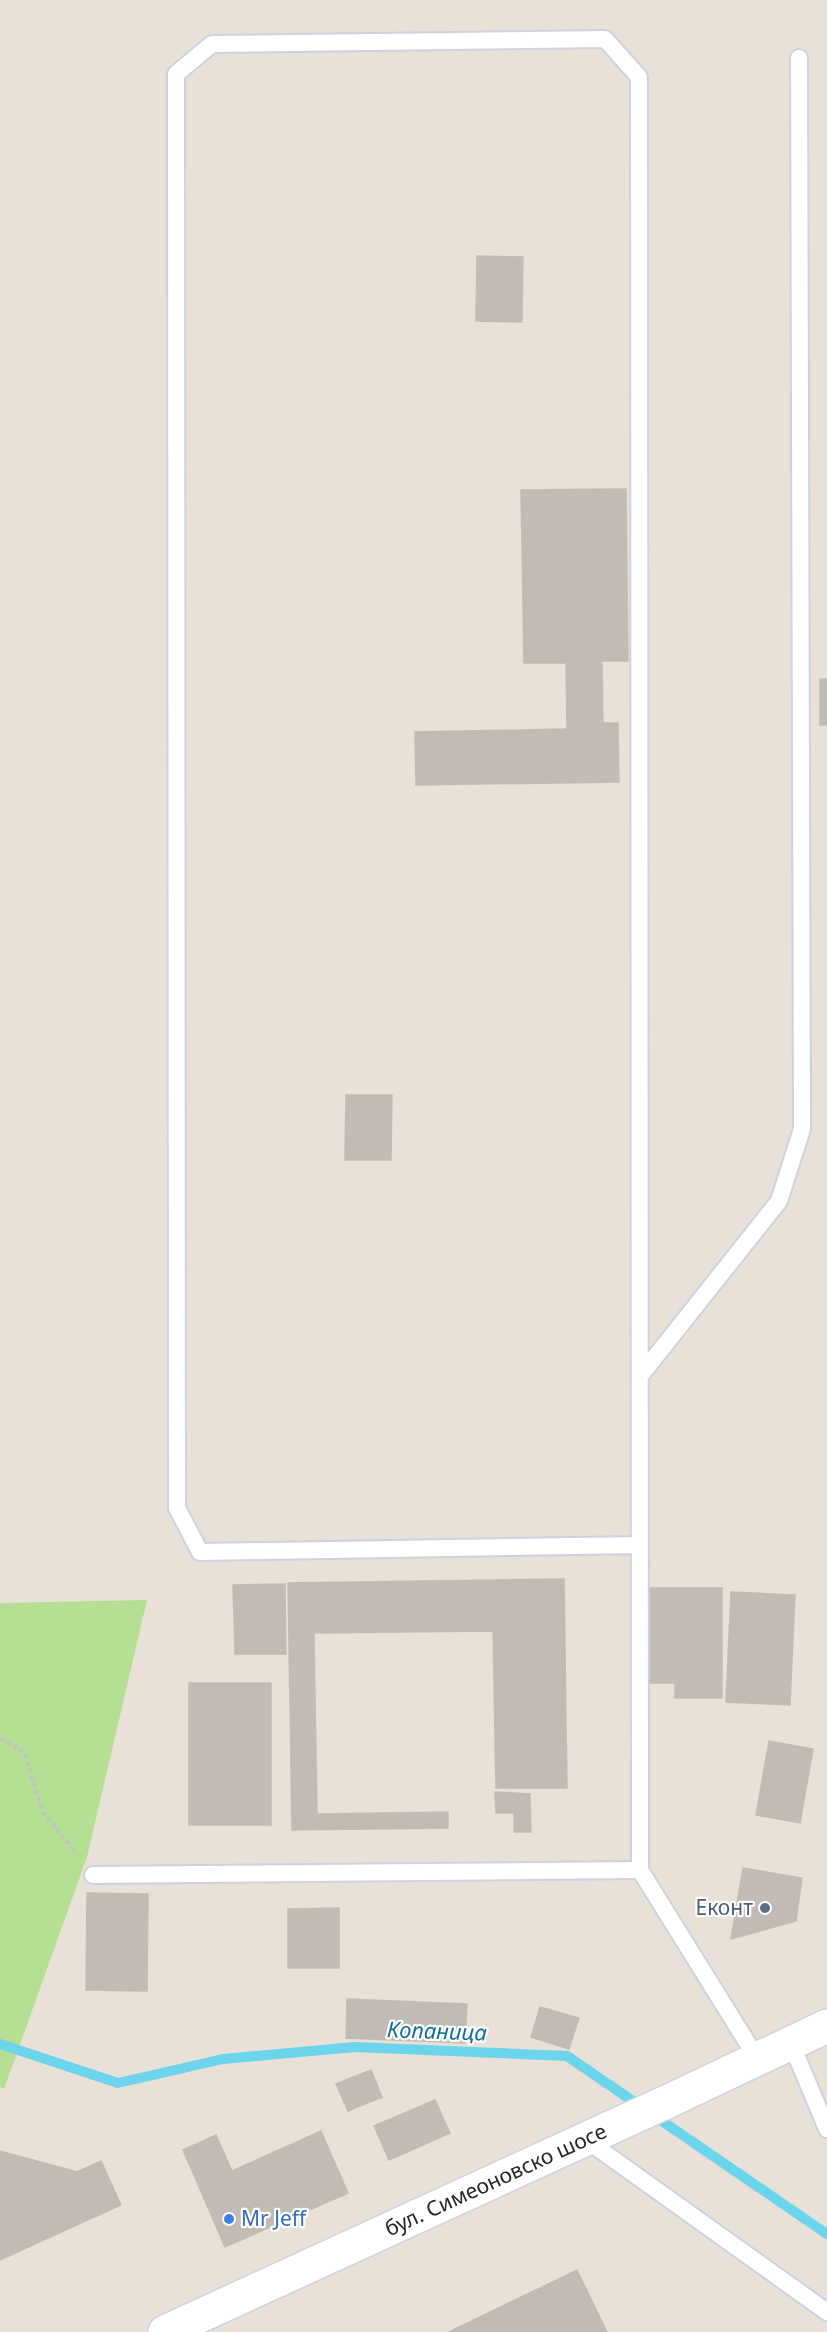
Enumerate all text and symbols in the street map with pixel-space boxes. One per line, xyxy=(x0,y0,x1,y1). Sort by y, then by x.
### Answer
place label: Еконт xyxy=(695,1893,753,1921)
marker: Еконт xyxy=(758,1901,772,1915)
water label: Копаница xyxy=(387,2013,488,2047)
street label: бул. Симеоновско шосе xyxy=(380,2116,611,2242)
place label: Mr Jeff xyxy=(241,2204,308,2232)
marker: Mr Jeff xyxy=(222,2212,236,2226)

